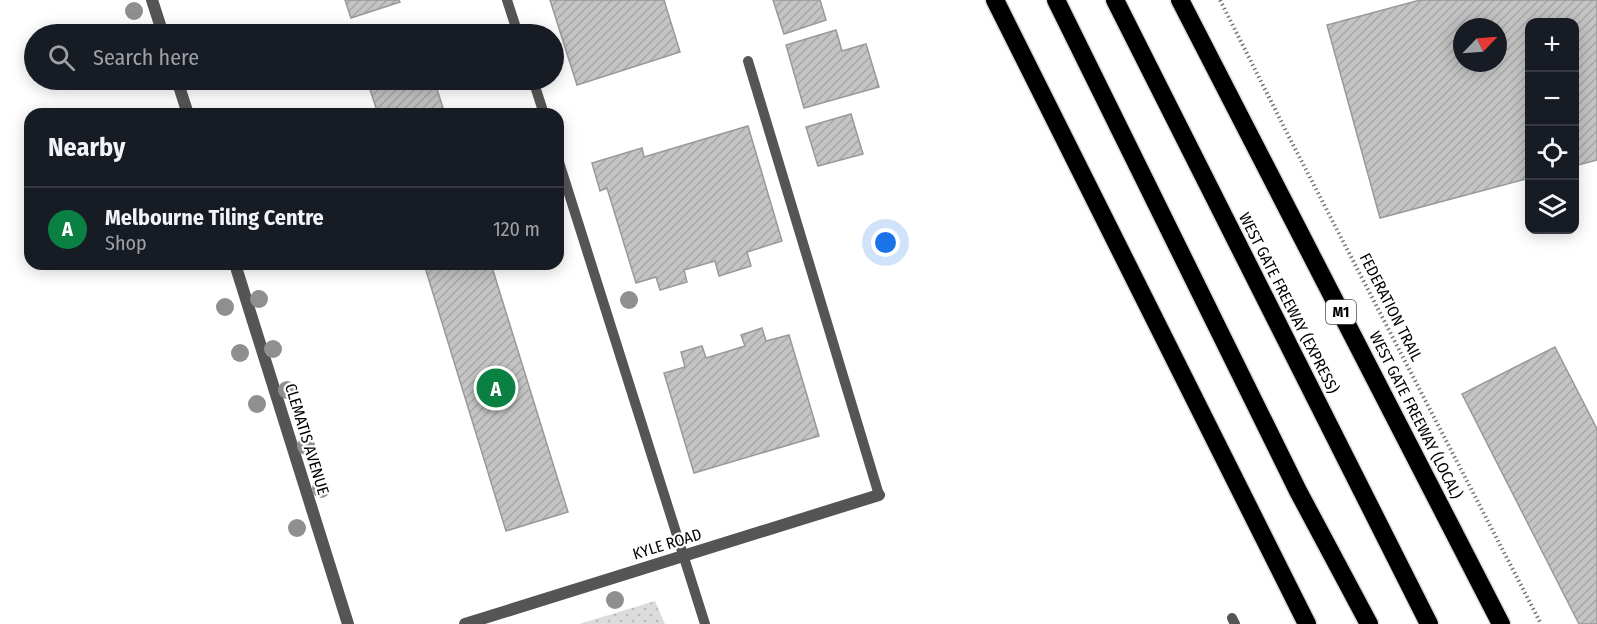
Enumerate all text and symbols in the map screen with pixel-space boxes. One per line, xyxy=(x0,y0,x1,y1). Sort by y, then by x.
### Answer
north arrow xyxy=(1453,18,1507,72)
map controls xyxy=(1525,18,1579,234)
button: + xyxy=(1525,18,1579,72)
search box xyxy=(24,24,564,90)
icon: search xyxy=(45,41,78,74)
text: Search here xyxy=(93,44,199,71)
button: − xyxy=(1525,72,1579,126)
button: locate xyxy=(1525,126,1579,180)
text: Nearby xyxy=(48,132,125,163)
button: layers xyxy=(1525,180,1579,234)
text: Melbourne Tiling Centre xyxy=(105,204,324,231)
street label: WEST GATE FREEWAY (EXPRESS) xyxy=(1235,209,1343,397)
text: A xyxy=(62,217,73,241)
text: 120 m xyxy=(493,217,540,241)
your location xyxy=(871,228,900,257)
text: Shop xyxy=(105,231,147,255)
street label: FEDERATION TRAIL xyxy=(1356,250,1426,364)
road number: M1 xyxy=(1326,300,1356,324)
street label: WEST GATE FREEWAY (LOCAL) xyxy=(1366,328,1467,502)
pin: A xyxy=(476,366,516,410)
street label: CLEMATIS AVENUE xyxy=(281,381,333,497)
street label: KYLE ROAD xyxy=(630,525,704,563)

